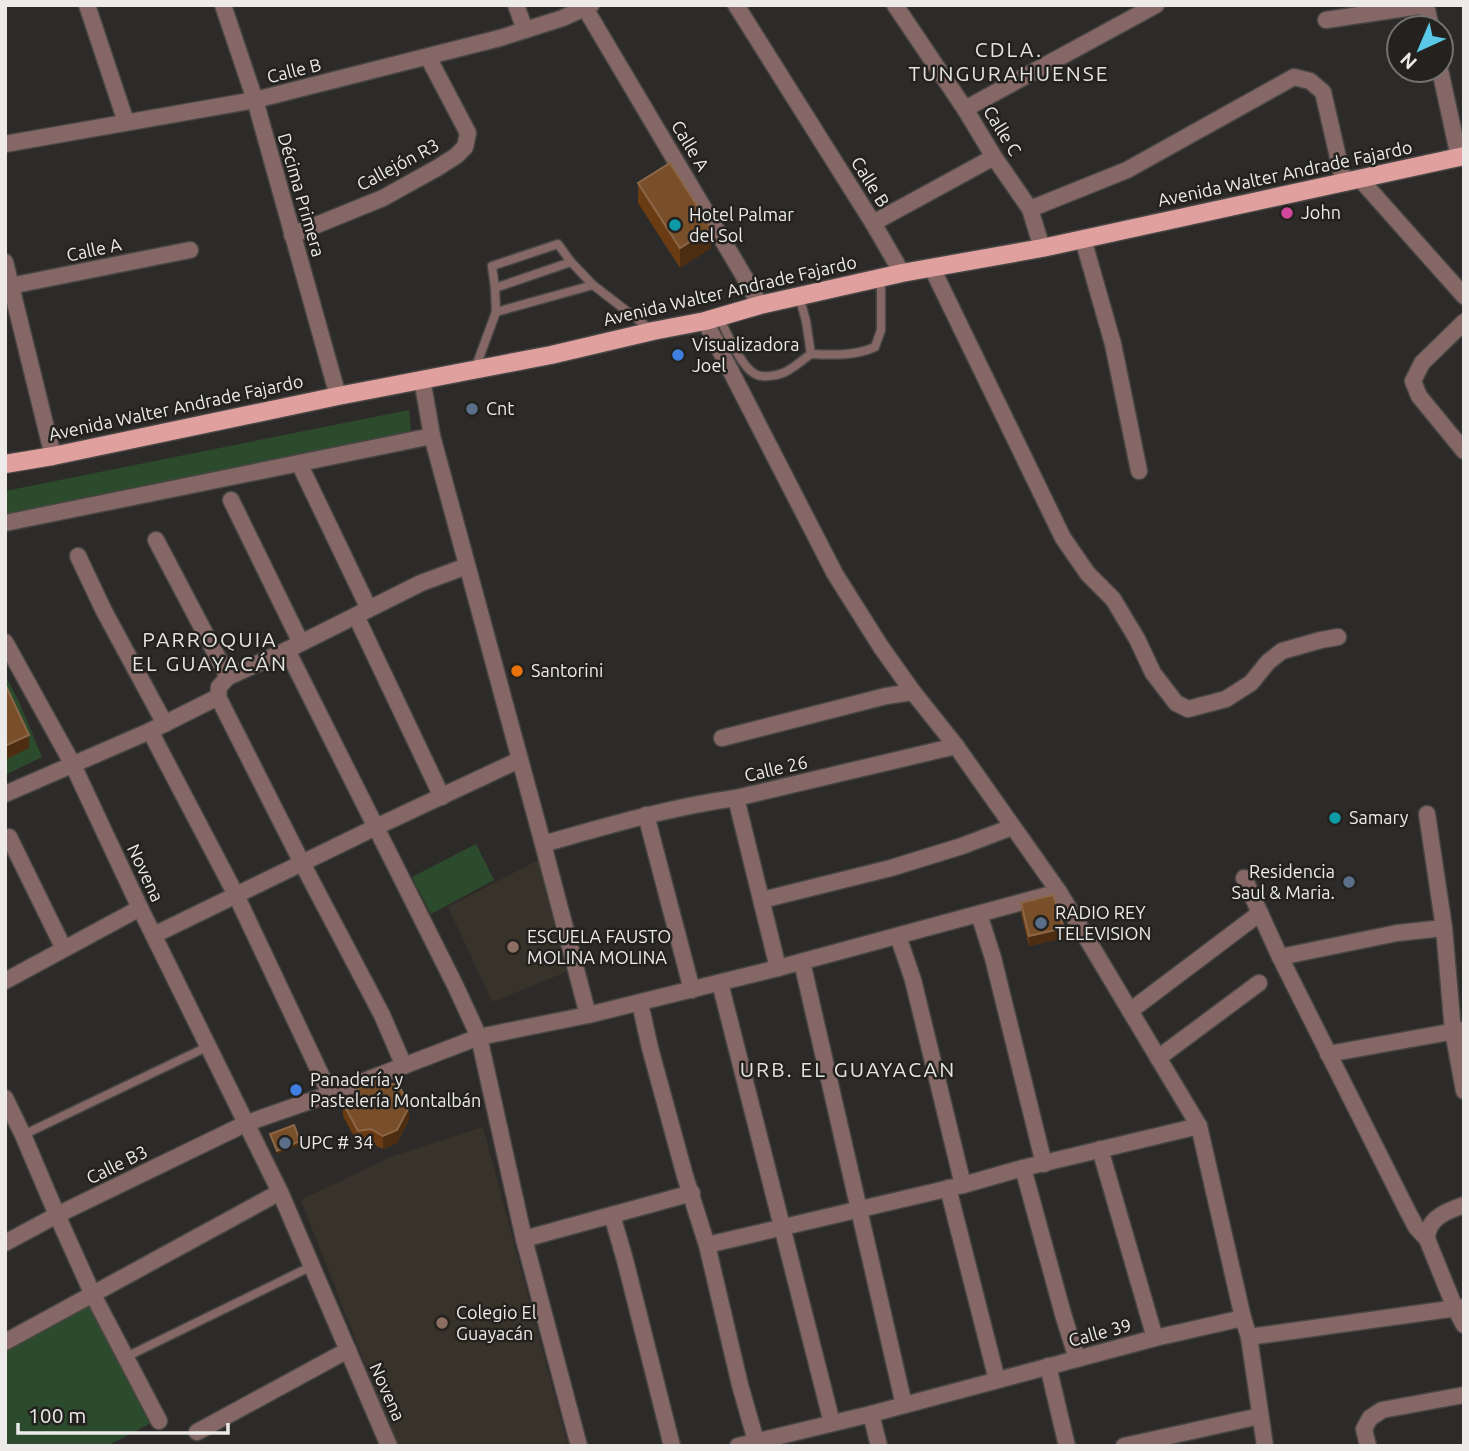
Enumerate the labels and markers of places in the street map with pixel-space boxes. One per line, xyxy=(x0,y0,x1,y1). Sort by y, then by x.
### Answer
place label: John xyxy=(1301,202,1341,222)
place label: Hotel Palmar del Sol xyxy=(689,204,794,245)
marker: John xyxy=(1279,205,1295,221)
marker: Hotel Palmar del Sol xyxy=(667,217,683,233)
place label: Visualizadora Joel xyxy=(692,334,799,375)
marker: Visualizadora Joel xyxy=(670,347,686,363)
place label: Cnt xyxy=(486,398,514,418)
marker: Cnt xyxy=(464,401,480,417)
place label: Santorini xyxy=(531,660,603,680)
marker: Santorini xyxy=(509,663,525,679)
place label: Samary xyxy=(1349,807,1409,827)
marker: Samary xyxy=(1327,810,1343,826)
place label: Residencia Saul & Maria. xyxy=(1232,861,1335,902)
marker: Residencia Saul & Maria. xyxy=(1341,874,1357,890)
place label: RADIO REY TELEVISION xyxy=(1055,902,1151,943)
marker: RADIO REY TELEVISION xyxy=(1033,915,1049,931)
place label: ESCUELA FAUSTO MOLINA MOLINA xyxy=(527,926,671,967)
marker: ESCUELA FAUSTO MOLINA MOLINA xyxy=(505,939,521,955)
place label: Panadería y Pastelería Montalbán xyxy=(310,1069,481,1110)
marker: Panadería y Pastelería Montalbán xyxy=(288,1082,304,1098)
place label: UPC # 34 xyxy=(299,1132,373,1152)
marker: UPC # 34 xyxy=(277,1135,293,1151)
place label: Colegio El Guayacán xyxy=(456,1302,537,1343)
marker: Colegio El Guayacán xyxy=(434,1315,450,1331)

